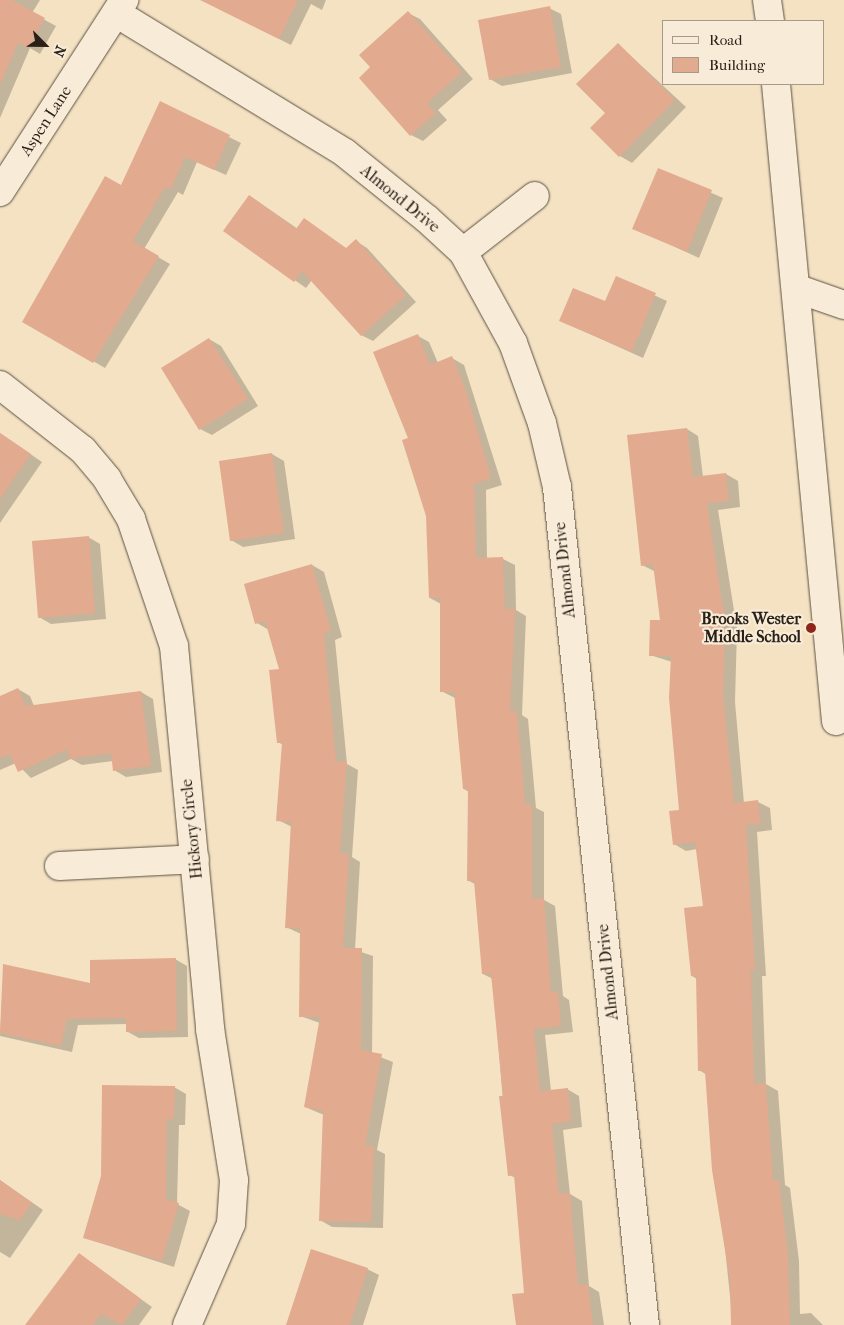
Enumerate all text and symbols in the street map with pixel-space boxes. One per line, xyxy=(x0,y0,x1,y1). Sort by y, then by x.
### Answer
north arrow xyxy=(20,20,70,70)
legend xyxy=(662,20,824,85)
text: Road xyxy=(709,31,742,49)
text: N xyxy=(49,43,69,59)
text: Building xyxy=(709,56,765,74)
street label: Aspen Lane xyxy=(16,82,76,160)
street label: Almond Drive xyxy=(356,161,444,237)
street label: Almond Drive xyxy=(550,521,580,619)
place label: Brooks Wester Middle School xyxy=(701,609,801,647)
marker: Brooks Wester Middle School xyxy=(805,622,817,634)
street label: Hickory Circle xyxy=(177,778,207,880)
street label: Almond Drive xyxy=(593,923,623,1021)

